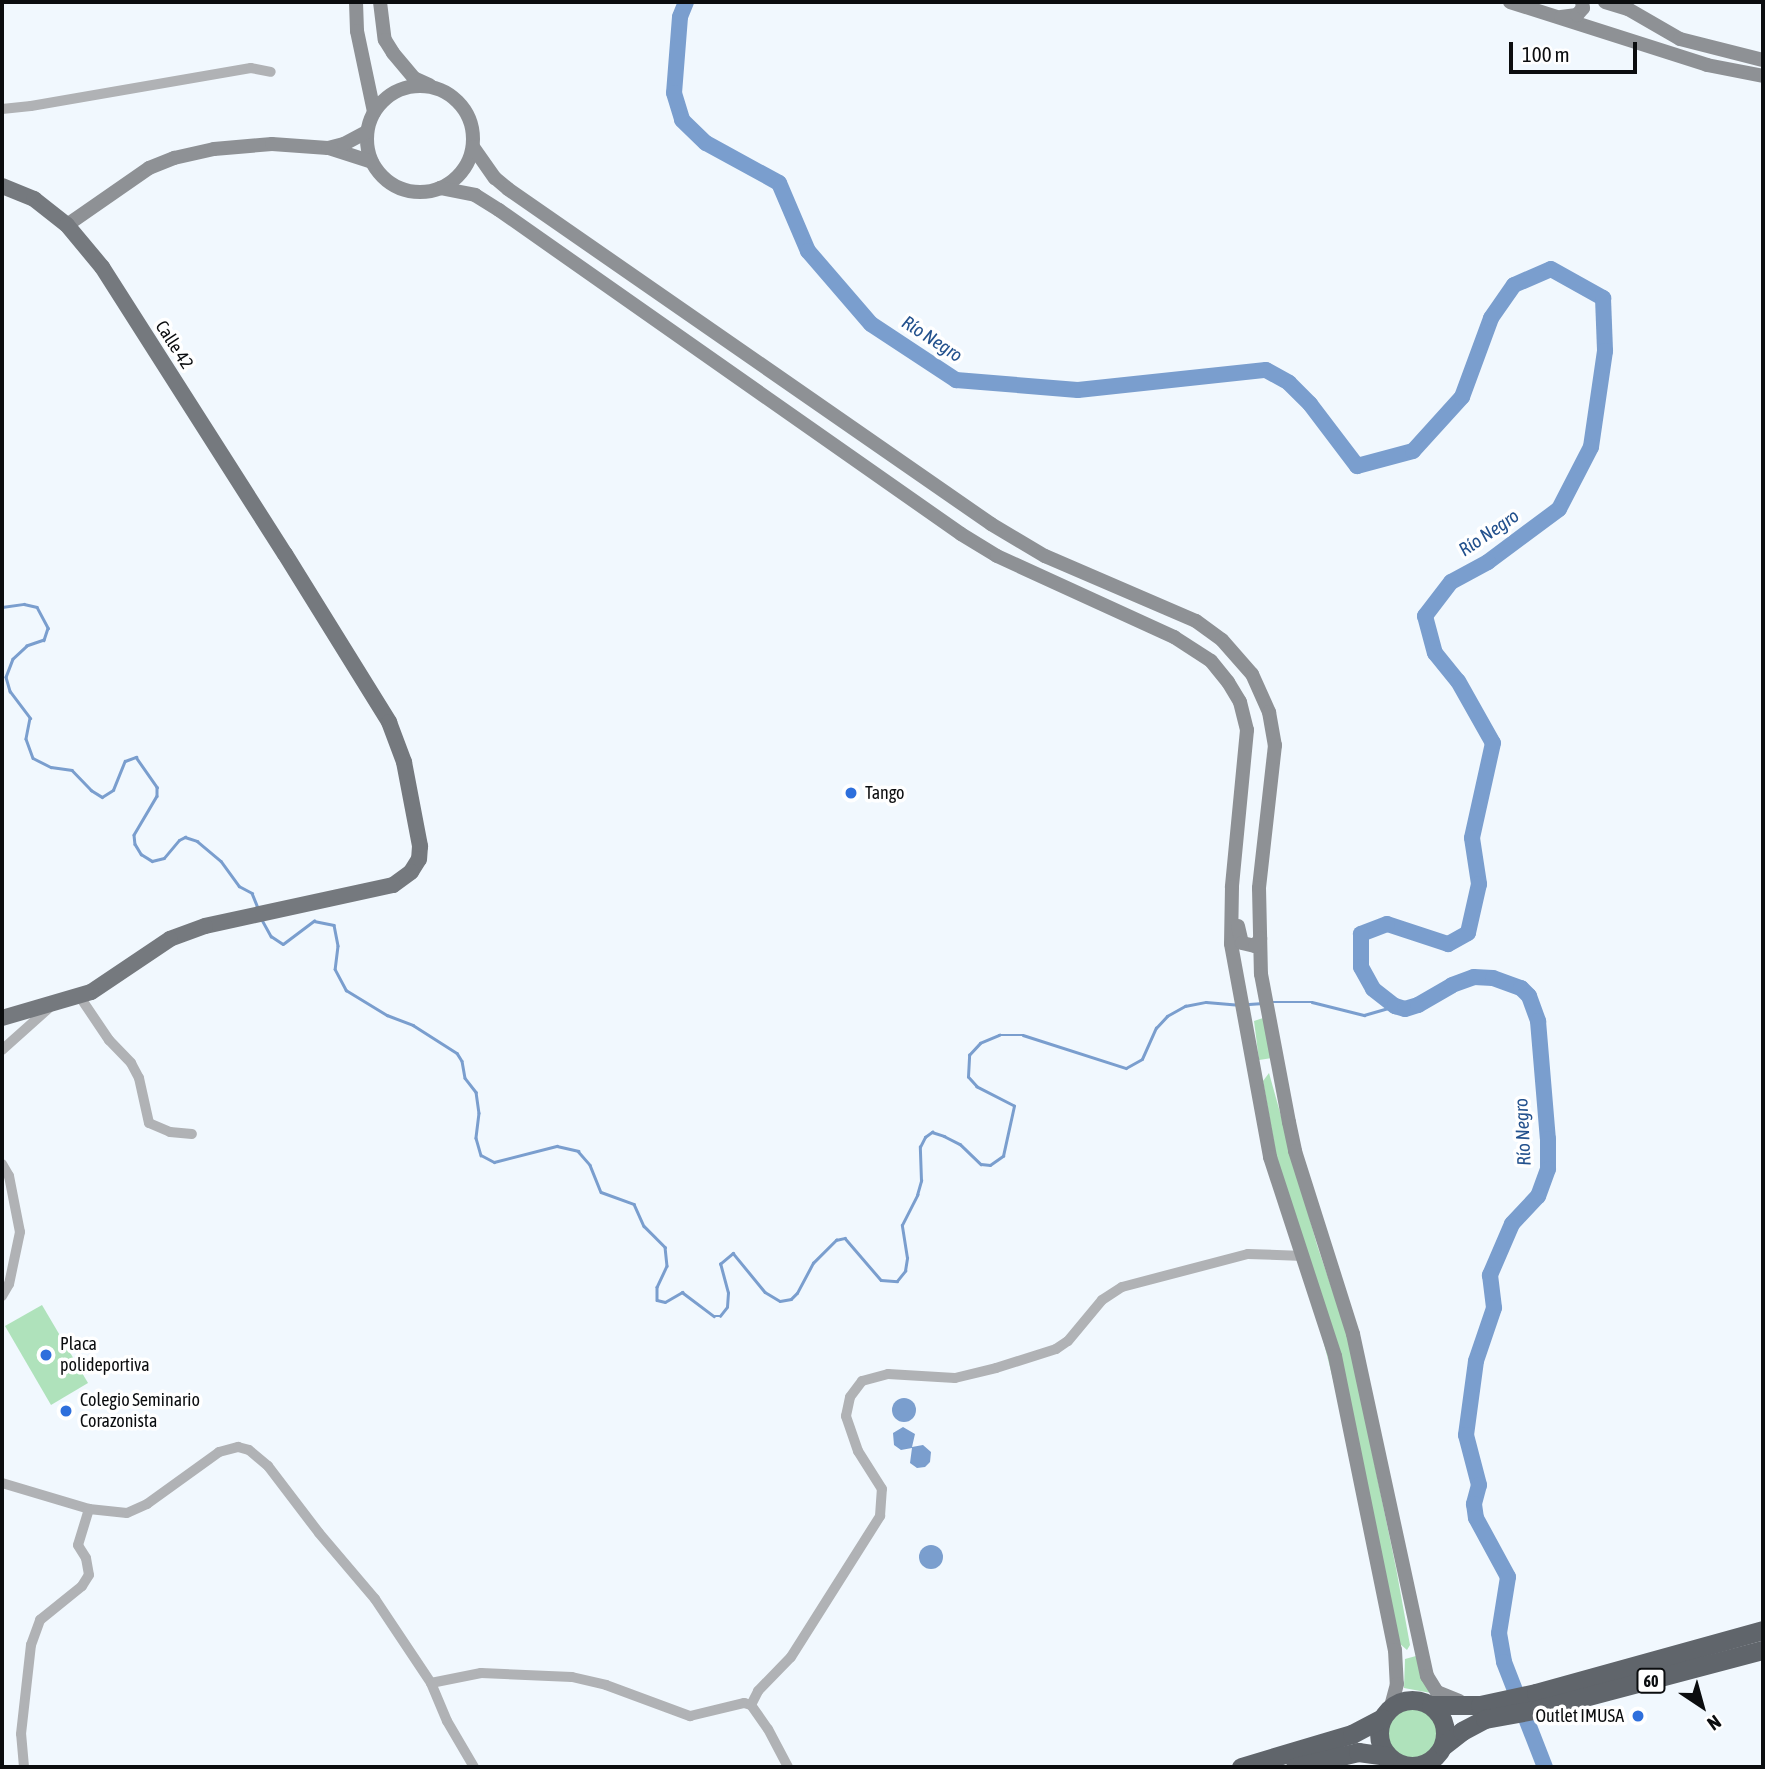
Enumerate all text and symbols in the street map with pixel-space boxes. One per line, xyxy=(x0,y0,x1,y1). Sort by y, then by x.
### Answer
scale bar xyxy=(1513,28,1641,72)
text: 100 m xyxy=(1522,42,1570,66)
water label: Río Negro xyxy=(897,311,967,367)
street label: Calle 42 xyxy=(150,317,198,373)
water label: Río Negro xyxy=(1455,505,1523,561)
place label: Tango xyxy=(865,782,905,804)
marker: Tango xyxy=(843,785,859,801)
water label: Río Negro xyxy=(1510,1098,1536,1166)
place label: Placa polideportiva xyxy=(60,1334,150,1376)
marker: Placa polideportiva xyxy=(38,1347,54,1363)
place label: Colegio Seminario Corazonista xyxy=(80,1390,200,1432)
marker: Colegio Seminario Corazonista xyxy=(58,1403,74,1419)
road number: 60 xyxy=(1635,1668,1667,1694)
north arrow xyxy=(1667,1671,1737,1741)
place label: Outlet IMUSA xyxy=(1536,1705,1624,1727)
marker: Outlet IMUSA xyxy=(1630,1708,1646,1724)
text: N xyxy=(1703,1711,1725,1735)

